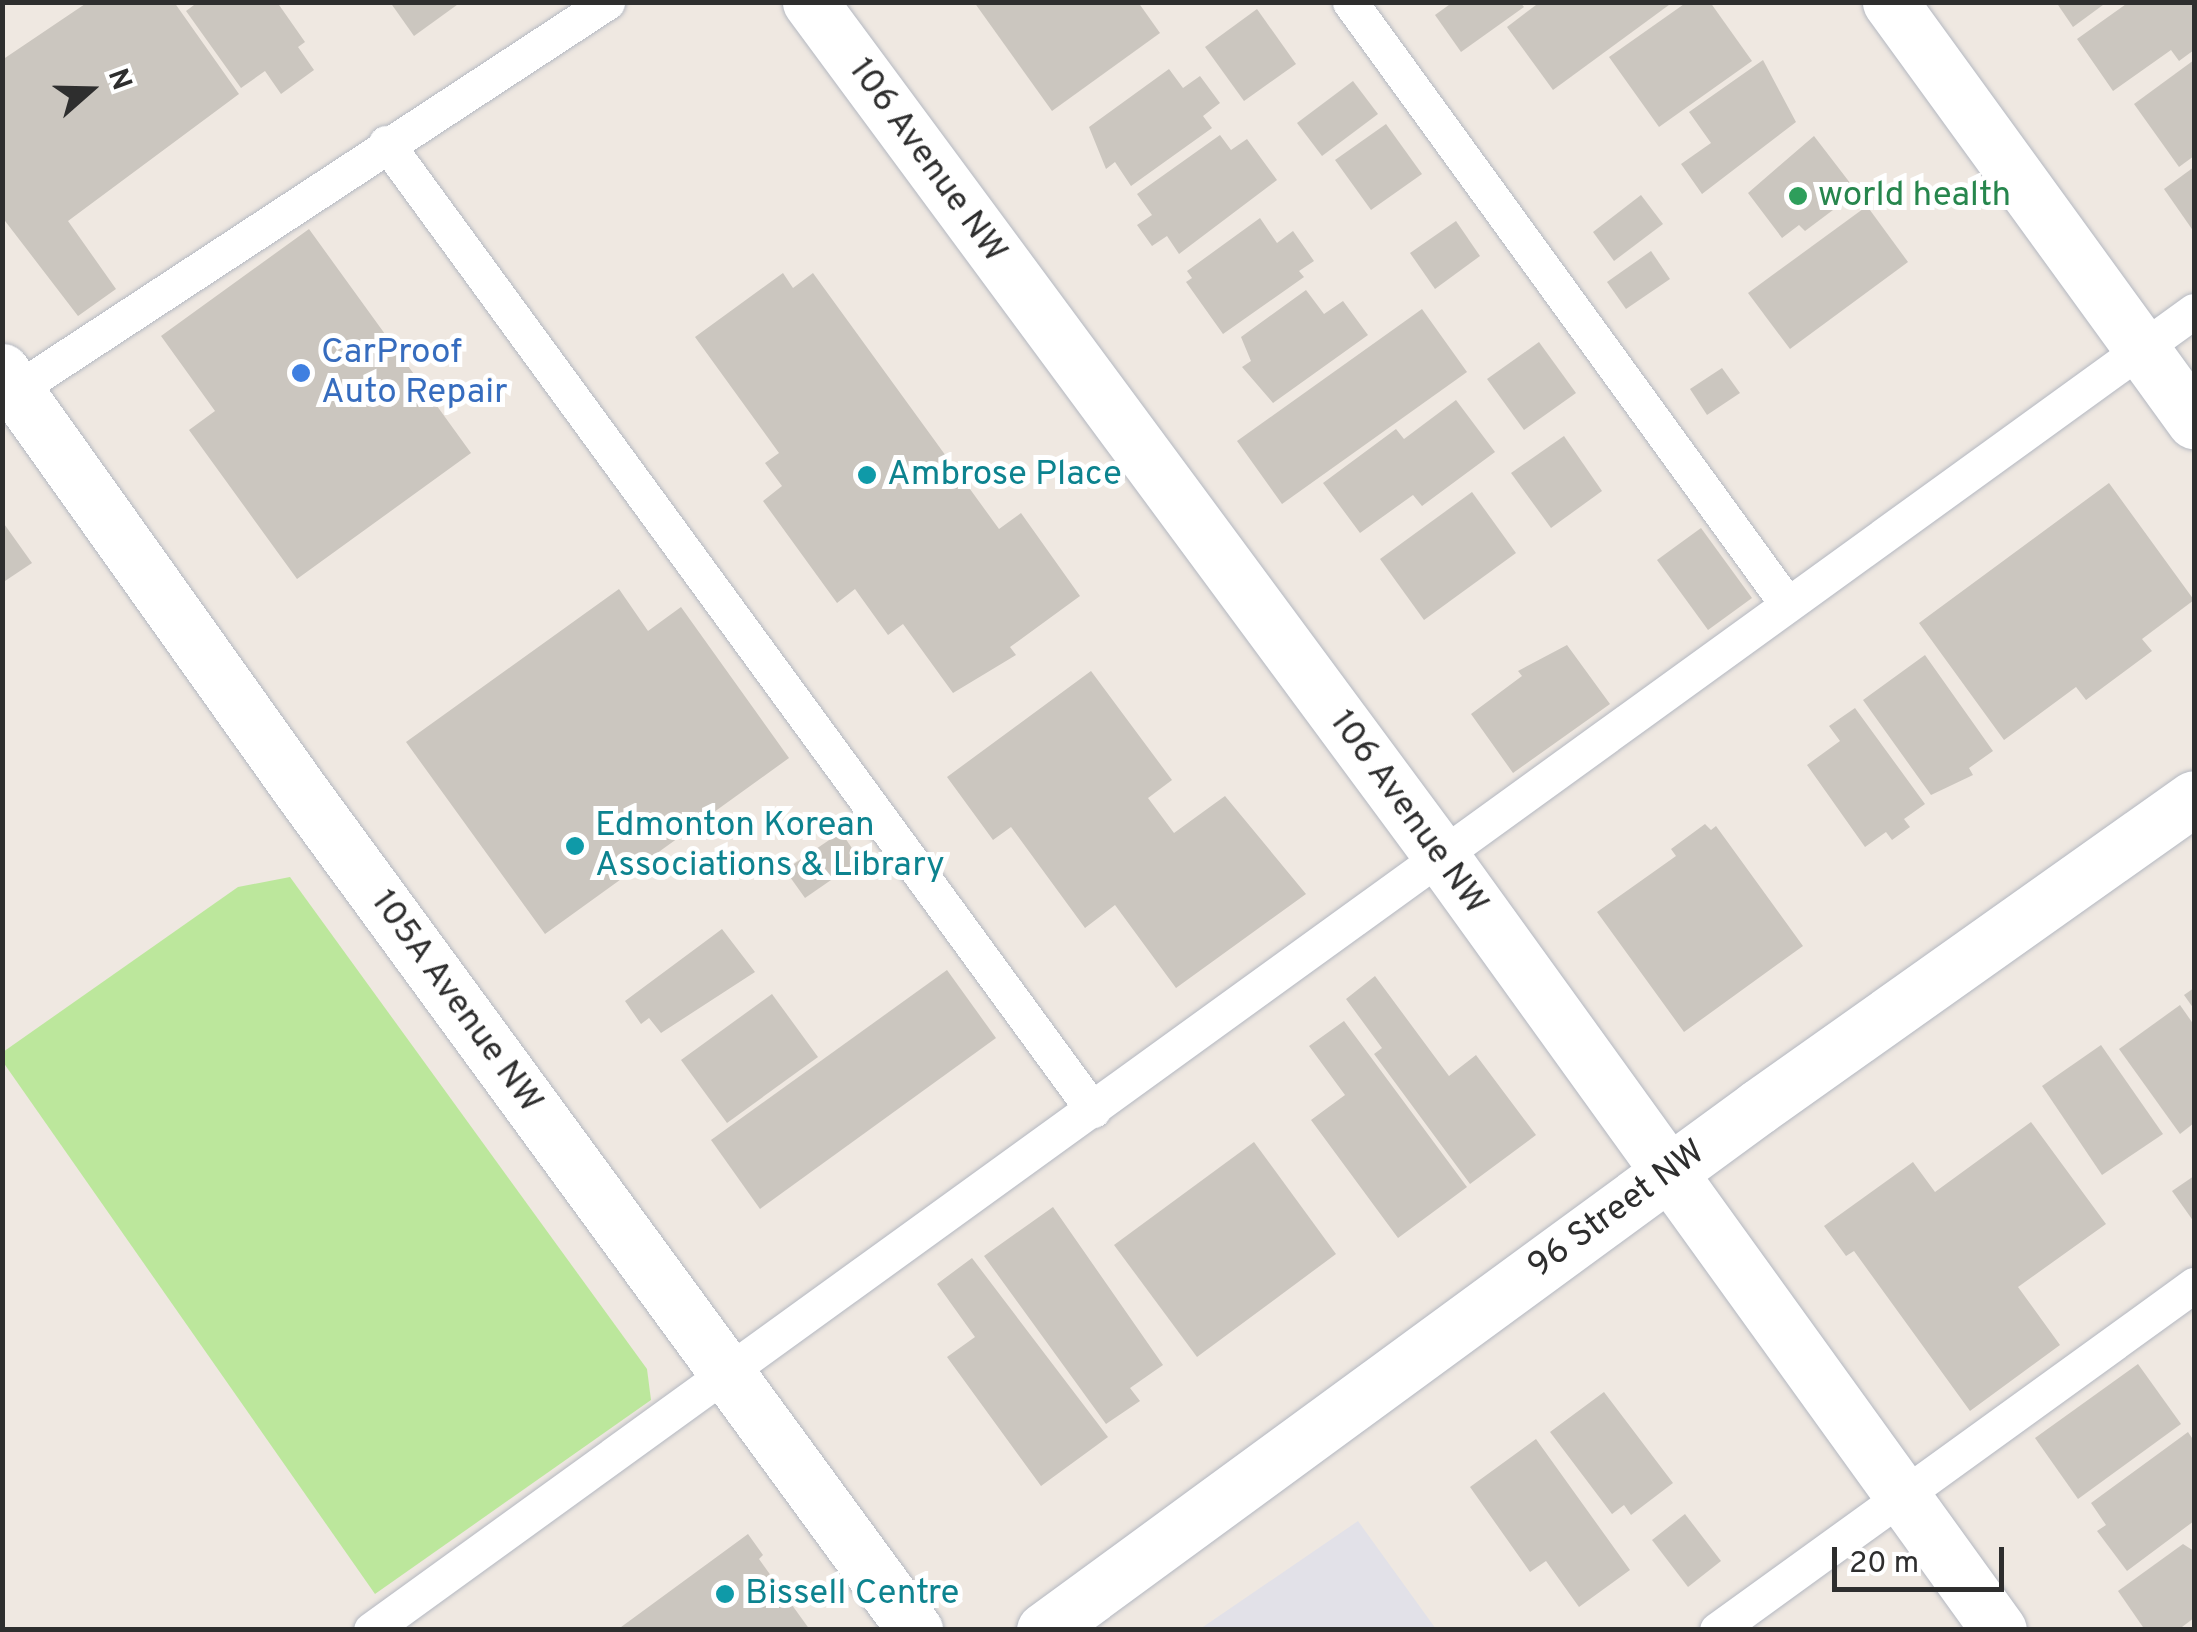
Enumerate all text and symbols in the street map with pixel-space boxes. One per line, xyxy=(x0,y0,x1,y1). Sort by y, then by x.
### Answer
north arrow xyxy=(40,40,140,140)
street label: 106 Avenue NW xyxy=(838,50,1016,272)
text: N xyxy=(98,64,139,95)
place label: world health xyxy=(1818,175,2011,217)
marker: world health xyxy=(1787,185,1809,207)
place label: CarProof Auto Repair xyxy=(321,332,508,414)
marker: CarProof Auto Repair xyxy=(290,362,312,384)
place label: Ambrose Place xyxy=(887,454,1122,496)
marker: Ambrose Place xyxy=(856,464,878,486)
street label: 106 Avenue NW xyxy=(1319,702,1497,924)
place label: Edmonton Korean Associations & Library xyxy=(595,805,945,887)
marker: Edmonton Korean Associations & Library xyxy=(564,835,586,857)
street label: 105A Avenue NW xyxy=(360,881,552,1123)
street label: 96 Street NW xyxy=(1520,1132,1714,1288)
scale bar xyxy=(1837,1527,2010,1589)
text: 20 m xyxy=(1849,1546,1919,1583)
place label: Bissell Centre xyxy=(745,1573,959,1615)
marker: Bissell Centre xyxy=(714,1583,736,1605)

